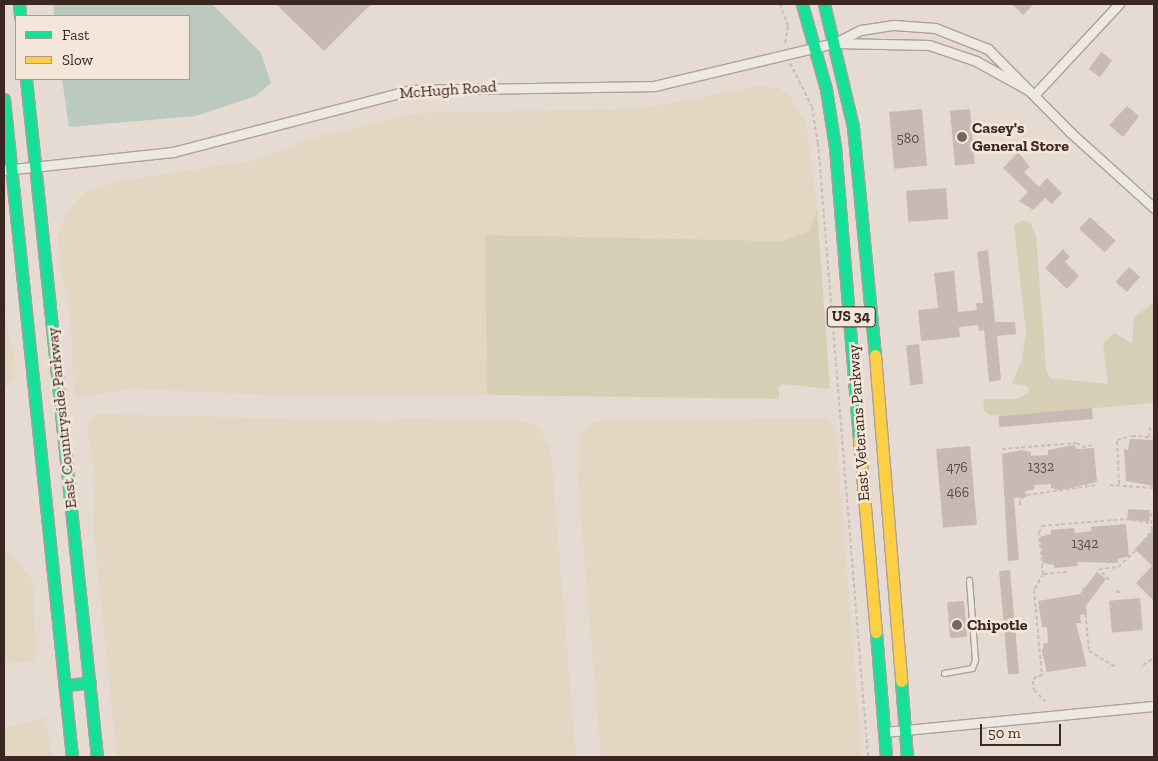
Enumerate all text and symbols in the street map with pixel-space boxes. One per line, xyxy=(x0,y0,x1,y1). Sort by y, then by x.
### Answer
legend xyxy=(15,15,190,80)
text: Fast xyxy=(62,26,90,44)
text: Slow xyxy=(62,51,93,69)
street label: McHugh Road xyxy=(399,77,497,103)
place label: Casey's General Store xyxy=(972,118,1069,156)
house number: 580 xyxy=(897,131,919,147)
marker: Casey's General Store xyxy=(956,131,968,143)
road number: US 34 xyxy=(826,304,876,330)
street label: East Countryside Parkway xyxy=(43,326,81,510)
street label: East Veterans Parkway xyxy=(844,344,874,502)
house number: 1332 xyxy=(1028,459,1054,475)
house number: 476 xyxy=(946,460,968,476)
house number: 466 xyxy=(947,485,969,501)
house number: 1342 xyxy=(1072,536,1098,552)
place label: Chipotle xyxy=(967,615,1028,635)
marker: Chipotle xyxy=(951,619,963,631)
scale bar xyxy=(983,714,1064,746)
text: 50 m xyxy=(988,724,1021,742)

